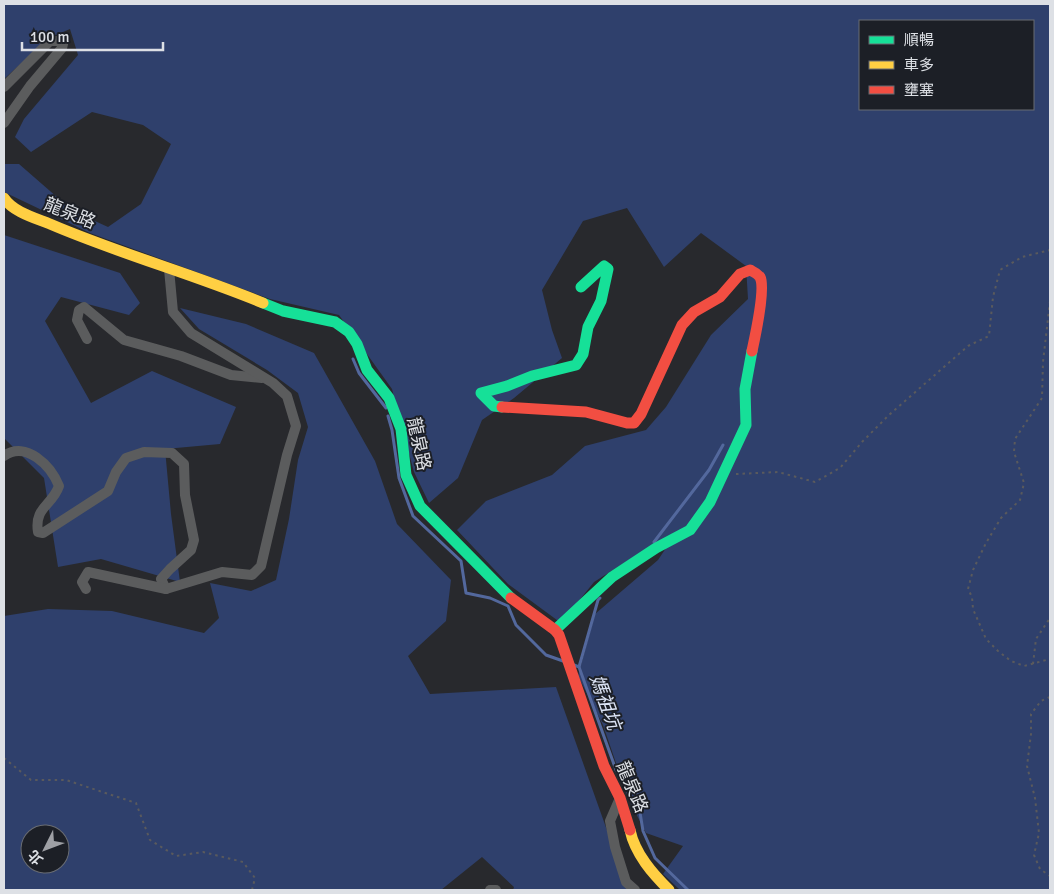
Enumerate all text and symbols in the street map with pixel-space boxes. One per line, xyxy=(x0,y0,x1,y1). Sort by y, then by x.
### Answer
scale bar xyxy=(22,20,164,52)
legend xyxy=(859,20,1034,110)
text: 100 m xyxy=(30,28,70,46)
text: 順暢 xyxy=(904,31,934,49)
text: 車多 xyxy=(904,56,934,74)
text: 壅塞 xyxy=(904,81,934,99)
street label: 龍泉路 xyxy=(41,193,99,233)
street label: 龍泉路 xyxy=(403,415,435,473)
water label: 媽祖坑 xyxy=(584,671,627,736)
street label: 龍泉路 xyxy=(611,758,653,816)
north arrow xyxy=(20,824,70,874)
text: 北 xyxy=(25,846,47,868)

